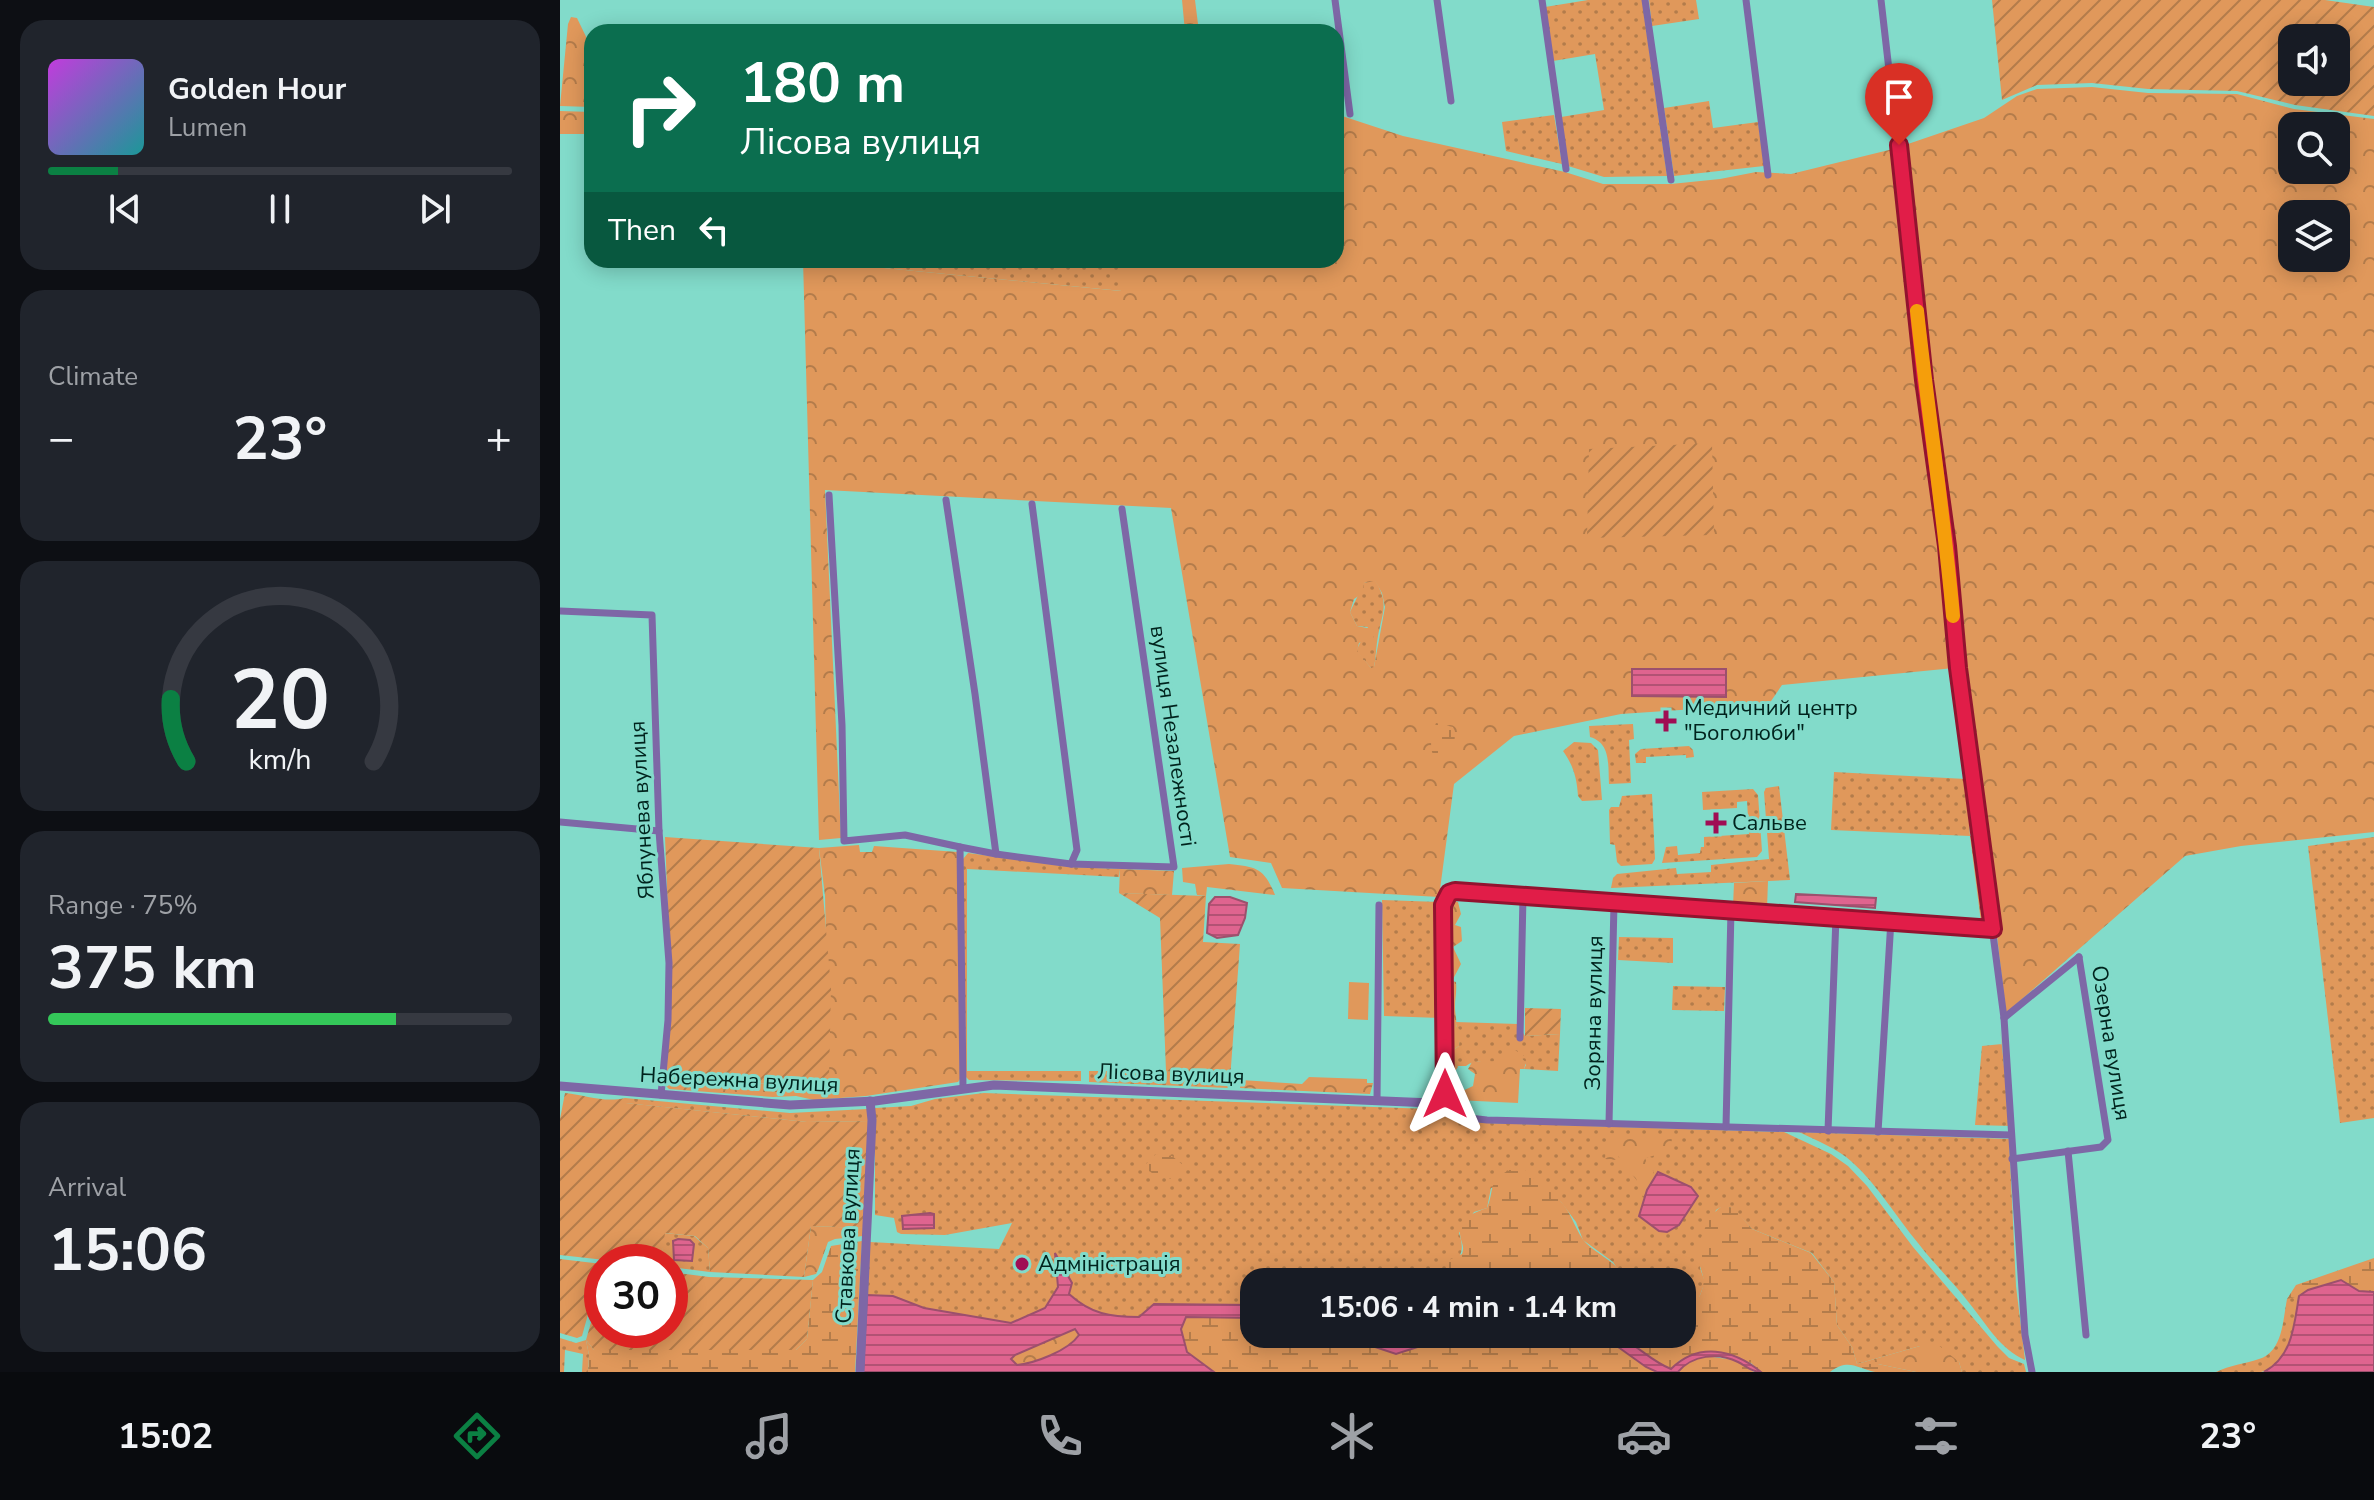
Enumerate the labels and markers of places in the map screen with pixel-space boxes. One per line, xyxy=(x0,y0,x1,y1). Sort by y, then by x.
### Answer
pin xyxy=(1865,63,1933,145)
place label: Медичний центр "Боголюби" xyxy=(1684,693,1858,748)
marker: Медичний центр "Боголюби" xyxy=(1655,710,1677,732)
place label: Сальве xyxy=(1732,808,1807,838)
marker: Сальве xyxy=(1707,814,1725,832)
place label: Адміністрація xyxy=(1038,1249,1181,1279)
marker: Адміністрація xyxy=(1013,1255,1031,1273)

